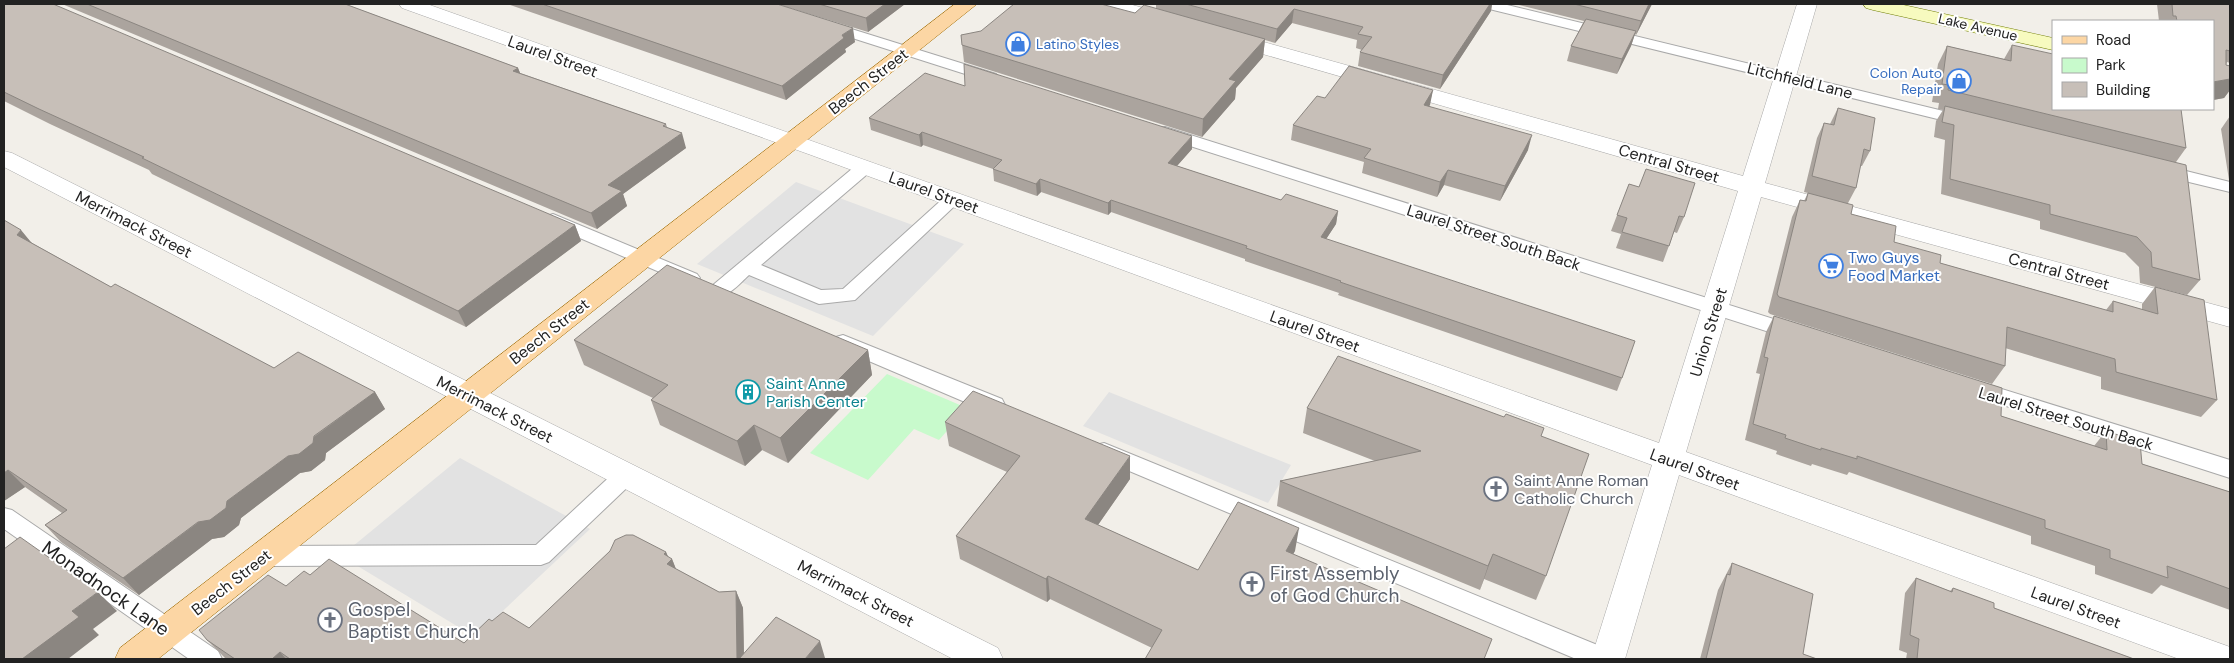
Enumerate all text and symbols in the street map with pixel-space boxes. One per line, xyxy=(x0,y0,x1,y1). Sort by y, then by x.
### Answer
street label: Lake Avenue xyxy=(1937,9,2019,45)
legend xyxy=(2052,20,2214,110)
street label: Laurel Street xyxy=(505,30,601,82)
text: Road xyxy=(2096,30,2131,50)
shop icon: Latino Styles xyxy=(1005,31,1031,57)
place label: Latino Styles xyxy=(1036,35,1119,53)
street label: Beech Street xyxy=(824,44,913,119)
text: Park xyxy=(2096,55,2126,75)
street label: Litchfield Lane xyxy=(1745,57,1855,104)
place label: Colon Auto Repair xyxy=(1870,64,1942,98)
shop icon: Colon Auto Repair xyxy=(1946,68,1972,94)
text: Building xyxy=(2096,80,2151,100)
street label: Central Street xyxy=(1616,139,1722,188)
street label: Laurel Street xyxy=(886,166,982,218)
street label: Merrimack Street xyxy=(72,186,196,263)
street label: Laurel Street South Back xyxy=(1404,199,1583,276)
place label: Two Guys Food Market xyxy=(1848,247,1940,286)
street label: Central Street xyxy=(2006,248,2112,295)
supermarket icon: Two Guys Food Market xyxy=(1818,253,1844,279)
street label: Union Street xyxy=(1685,285,1732,379)
street label: Beech Street xyxy=(505,294,594,369)
street label: Laurel Street xyxy=(1267,305,1363,357)
street label: Merrimack Street xyxy=(433,371,557,448)
place label: Saint Anne Parish Center xyxy=(766,373,866,412)
building icon: Saint Anne Parish Center xyxy=(735,379,761,405)
street label: Laurel Street South Back xyxy=(1976,382,2156,455)
street label: Laurel Street xyxy=(1647,443,1743,495)
place label: Saint Anne Roman Catholic Church xyxy=(1514,470,1649,509)
church icon: Saint Anne Roman Catholic Church xyxy=(1483,476,1509,502)
street label: Monadnock Lane xyxy=(37,535,174,642)
street label: Beech Street xyxy=(187,545,276,620)
street label: Merrimack Street xyxy=(794,555,918,632)
place label: First Assembly of God Church xyxy=(1270,561,1400,608)
church icon: First Assembly of God Church xyxy=(1239,571,1265,597)
street label: Laurel Street xyxy=(2028,581,2124,633)
place label: Gospel Baptist Church xyxy=(348,597,479,644)
church icon: Gospel Baptist Church xyxy=(317,607,343,633)

